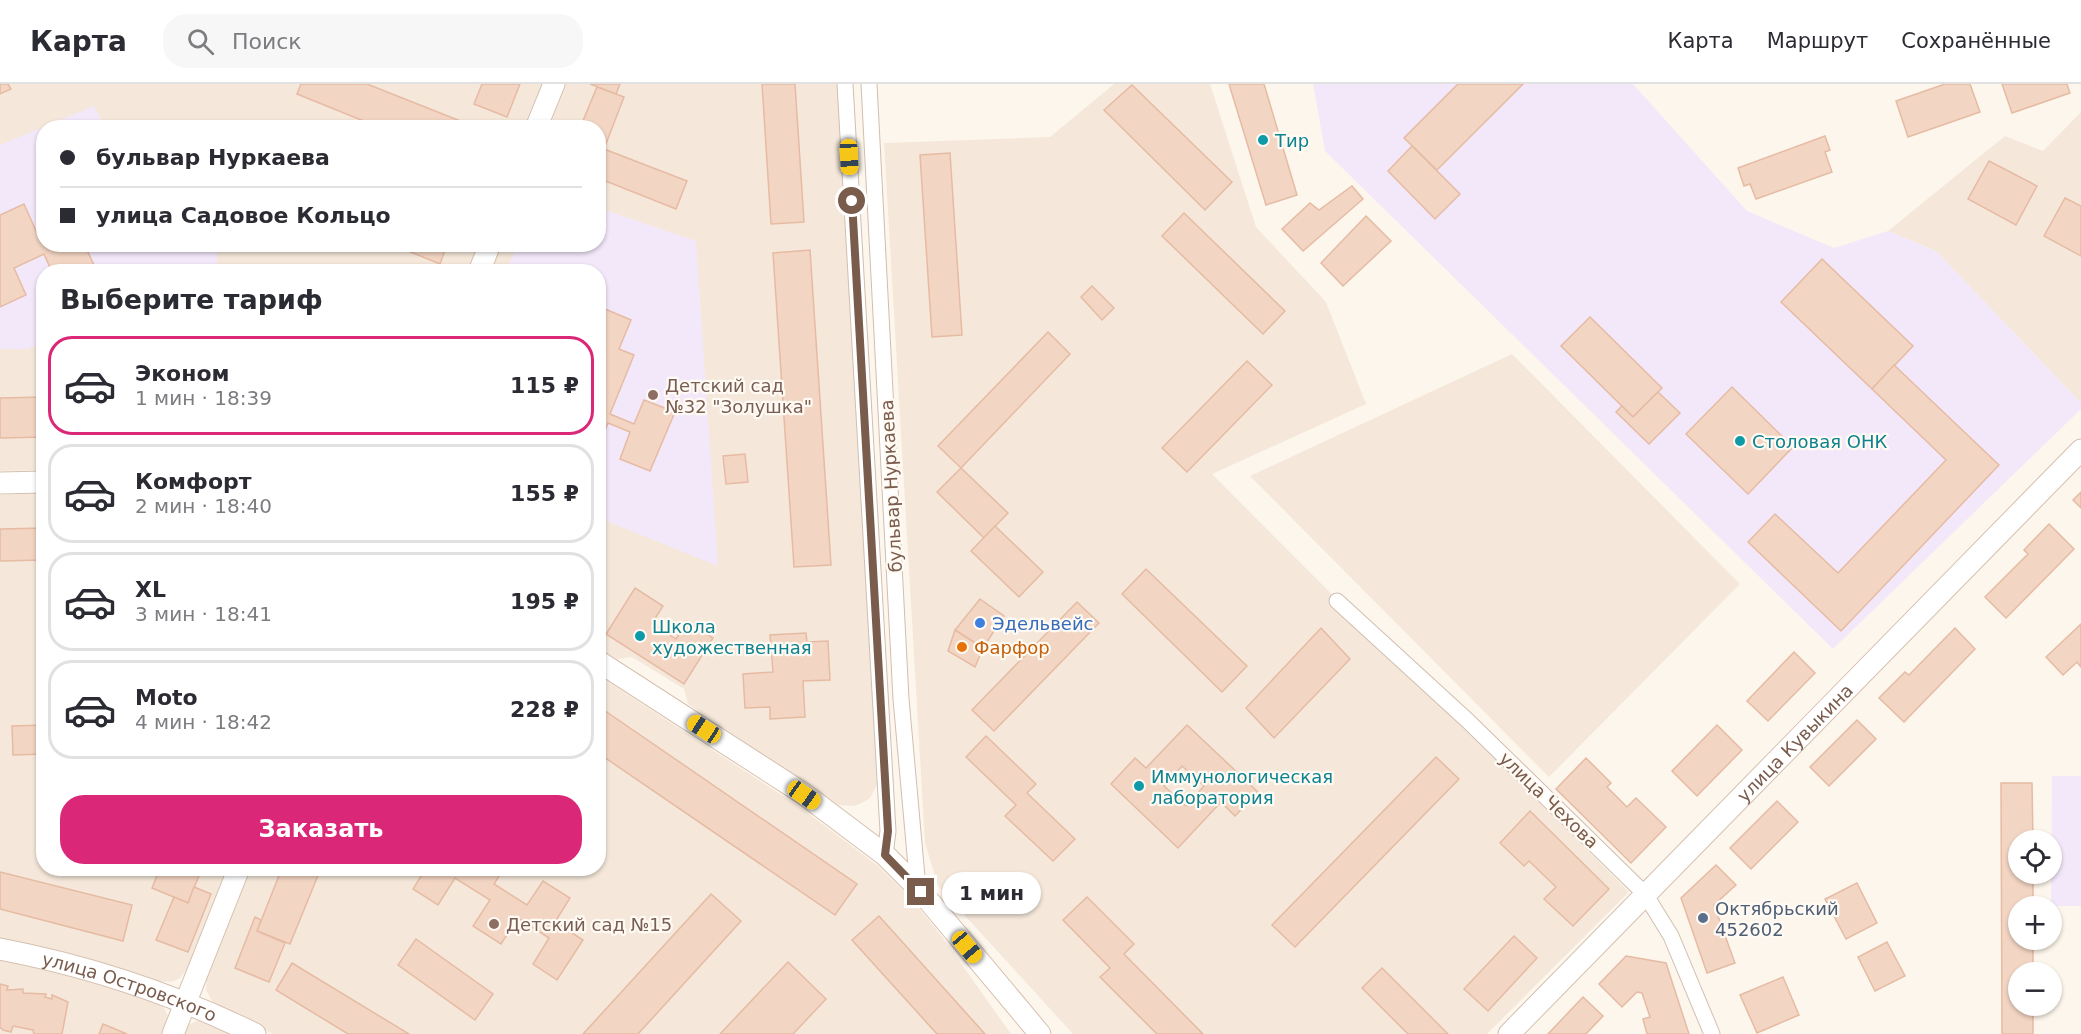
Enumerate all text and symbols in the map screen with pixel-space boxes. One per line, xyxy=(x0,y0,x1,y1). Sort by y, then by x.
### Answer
search box xyxy=(163,14,583,68)
text: Карта xyxy=(30,25,127,58)
icon: search xyxy=(184,25,217,58)
text: Поиск xyxy=(232,29,302,54)
text: Карта xyxy=(1668,29,1734,53)
text: Маршрут xyxy=(1767,29,1868,53)
text: Сохранённые xyxy=(1901,29,2051,53)
place label: Тир xyxy=(1274,130,1309,151)
marker: Тир xyxy=(1256,133,1270,147)
car xyxy=(839,139,859,175)
text: бульвар Нуркаева xyxy=(96,145,330,170)
route start xyxy=(838,187,865,214)
text: улица Садовое Кольцо xyxy=(96,203,391,228)
text: Выберите тариф xyxy=(60,284,323,315)
icon: car xyxy=(63,359,117,413)
text: Эконом xyxy=(135,361,230,386)
text: 115 ₽ xyxy=(510,373,579,398)
place label: Детский сад №32 "Золушка" xyxy=(665,375,812,417)
text: 1 мин · 18:39 xyxy=(135,386,272,410)
marker: Детский сад №32 "Золушка" xyxy=(646,388,660,402)
street label: бульвар Нуркаева xyxy=(876,399,906,573)
place label: Столовая ОНК xyxy=(1752,431,1887,452)
marker: Столовая ОНК xyxy=(1733,434,1747,448)
icon: car xyxy=(63,467,117,521)
text: Комфорт xyxy=(135,469,252,494)
text: 155 ₽ xyxy=(510,481,579,506)
text: 2 мин · 18:40 xyxy=(135,494,272,518)
icon: car xyxy=(63,575,117,629)
text: XL xyxy=(135,577,166,602)
text: 195 ₽ xyxy=(510,589,579,614)
text: 3 мин · 18:41 xyxy=(135,602,272,626)
place label: Эдельвейс xyxy=(992,613,1093,634)
place label: Школа художественная xyxy=(652,616,812,658)
marker: Эдельвейс xyxy=(973,616,987,630)
marker: Школа художественная xyxy=(633,629,647,643)
place label: Фарфор xyxy=(974,637,1050,658)
marker: Фарфор xyxy=(955,640,969,654)
street label: улица Кувыкина xyxy=(1732,679,1857,806)
icon: car xyxy=(63,683,117,737)
text: Moto xyxy=(135,685,198,710)
text: 228 ₽ xyxy=(510,697,579,722)
text: 4 мин · 18:42 xyxy=(135,710,272,734)
car xyxy=(684,712,724,746)
street label: улица Чехова xyxy=(1495,747,1603,853)
place label: Иммунологическая лаборатория xyxy=(1151,766,1333,808)
car xyxy=(784,777,824,813)
marker: Иммунологическая лаборатория xyxy=(1132,779,1146,793)
button: Заказать xyxy=(60,795,582,864)
map controls xyxy=(2008,830,2062,1016)
button: locate xyxy=(2008,830,2062,884)
callout: 1 мин xyxy=(942,871,1041,913)
route end xyxy=(907,878,934,905)
text: 1 мин xyxy=(959,881,1024,905)
button: + xyxy=(2008,896,2062,950)
place label: Октябрьский 452602 xyxy=(1715,898,1839,940)
marker: Октябрьский 452602 xyxy=(1696,911,1710,925)
place label: Детский сад №15 xyxy=(506,914,672,935)
marker: Детский сад №15 xyxy=(487,917,501,931)
car xyxy=(949,927,985,967)
street label: улица Островского xyxy=(40,948,220,1025)
button: − xyxy=(2008,962,2062,1016)

